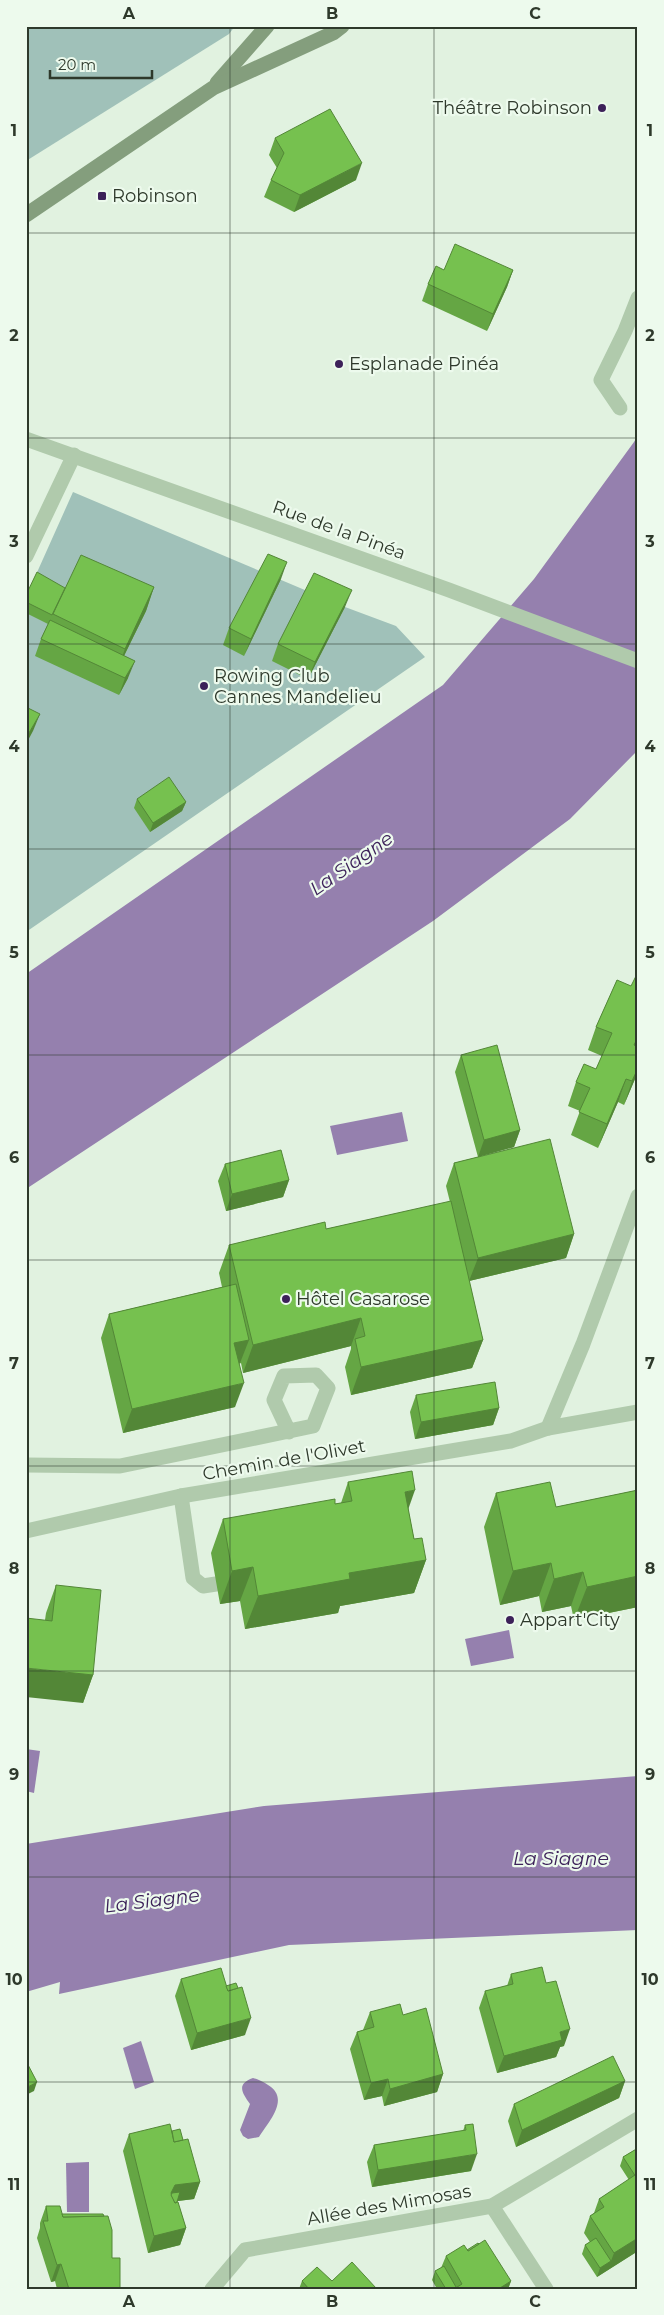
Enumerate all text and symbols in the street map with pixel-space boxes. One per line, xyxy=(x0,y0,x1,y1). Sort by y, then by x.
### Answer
text: A xyxy=(122,4,136,23)
text: B xyxy=(326,4,338,23)
text: C xyxy=(529,4,541,23)
scale bar xyxy=(50,48,152,80)
text: 20 m xyxy=(58,55,96,74)
place label: Théâtre Robinson xyxy=(433,97,592,119)
marker: Théâtre Robinson xyxy=(596,102,608,114)
text: 1 xyxy=(11,121,17,140)
text: 1 xyxy=(647,121,653,140)
place label: Robinson xyxy=(112,185,198,207)
marker: Robinson xyxy=(96,190,108,202)
text: 2 xyxy=(9,326,19,345)
text: 2 xyxy=(645,326,655,345)
place label: Esplanade Pinéa xyxy=(349,353,499,375)
marker: Esplanade Pinéa xyxy=(333,358,345,370)
street label: Rue de la Pinéa xyxy=(270,496,408,564)
text: 3 xyxy=(8,532,19,551)
text: 3 xyxy=(644,532,655,551)
place label: Rowing Club Cannes Mandelieu xyxy=(214,665,382,708)
marker: Rowing Club Cannes Mandelieu xyxy=(198,680,210,692)
text: 4 xyxy=(8,737,20,756)
text: 4 xyxy=(644,737,656,756)
water label: La Siagne xyxy=(305,826,397,900)
text: 5 xyxy=(9,943,19,962)
text: 5 xyxy=(645,943,655,962)
text: 6 xyxy=(9,1148,19,1167)
text: 6 xyxy=(645,1148,655,1167)
place label: Hôtel Casarose xyxy=(296,1288,430,1310)
marker: Hôtel Casarose xyxy=(280,1293,292,1305)
text: 7 xyxy=(9,1354,19,1373)
text: 7 xyxy=(645,1354,655,1373)
street label: Chemin de l'Olivet xyxy=(201,1435,367,1485)
text: 8 xyxy=(9,1559,19,1578)
text: 8 xyxy=(645,1559,655,1578)
place label: Appart'City xyxy=(520,1609,620,1631)
marker: Appart'City xyxy=(504,1614,516,1626)
text: 9 xyxy=(9,1765,19,1784)
text: 9 xyxy=(645,1765,655,1784)
water label: La Siagne xyxy=(513,1847,609,1870)
water label: La Siagne xyxy=(103,1883,201,1918)
text: 10 xyxy=(5,1970,23,1989)
text: 10 xyxy=(641,1970,659,1989)
text: 11 xyxy=(8,2175,20,2194)
text: 11 xyxy=(644,2175,656,2194)
street label: Allée des Mimosas xyxy=(305,2180,473,2230)
text: A xyxy=(122,2292,136,2311)
text: B xyxy=(326,2292,338,2311)
text: C xyxy=(529,2292,541,2311)

